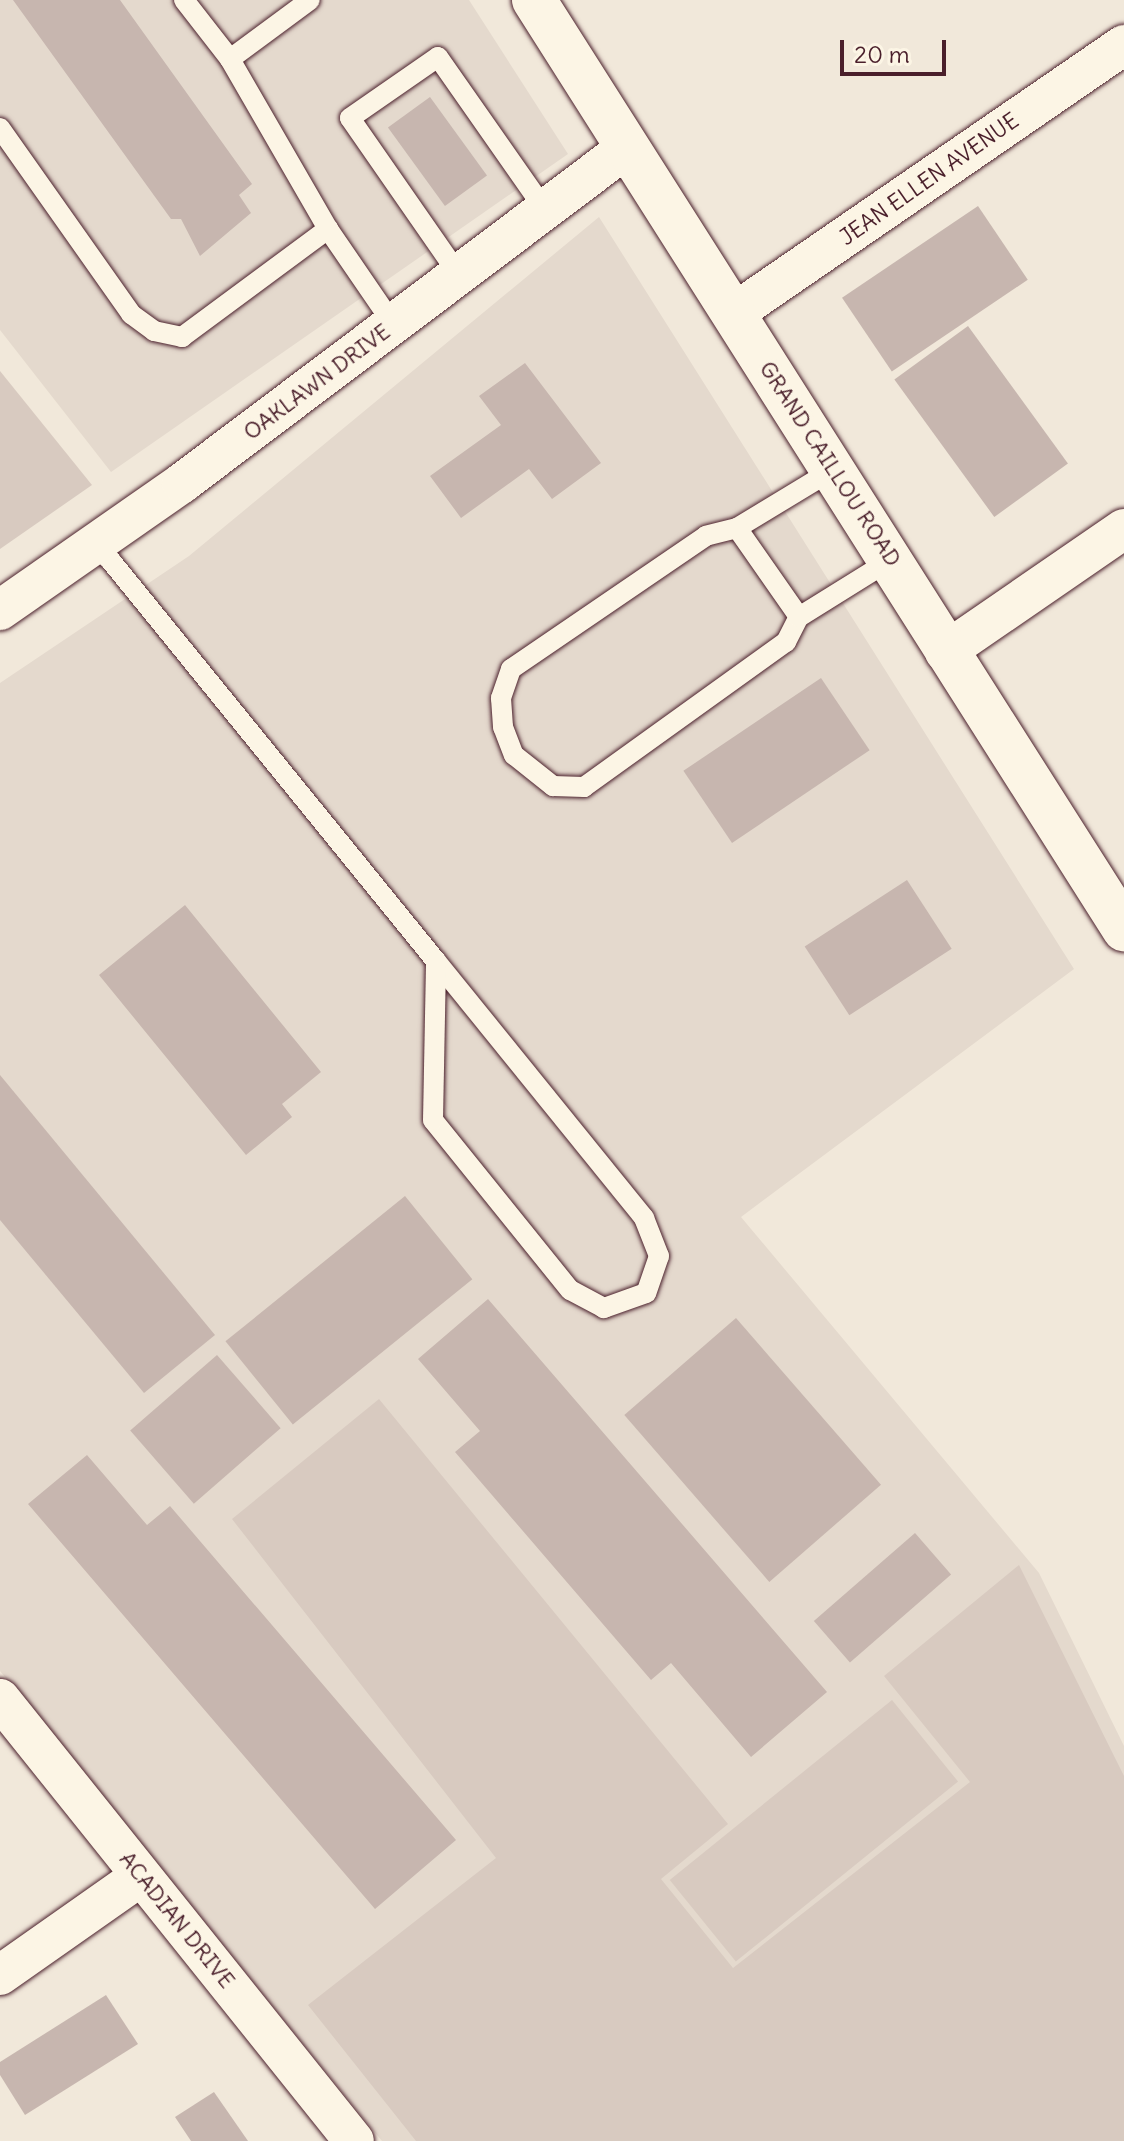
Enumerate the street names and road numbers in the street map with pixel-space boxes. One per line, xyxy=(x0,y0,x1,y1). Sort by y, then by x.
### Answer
street label: JEAN ELLEN AVENUE xyxy=(834,107,1024,251)
street label: OAKLAWN DRIVE xyxy=(239,318,395,446)
street label: GRAND CAILLOU ROAD xyxy=(754,356,906,572)
street label: ACADIAN DRIVE xyxy=(114,1846,240,1994)

